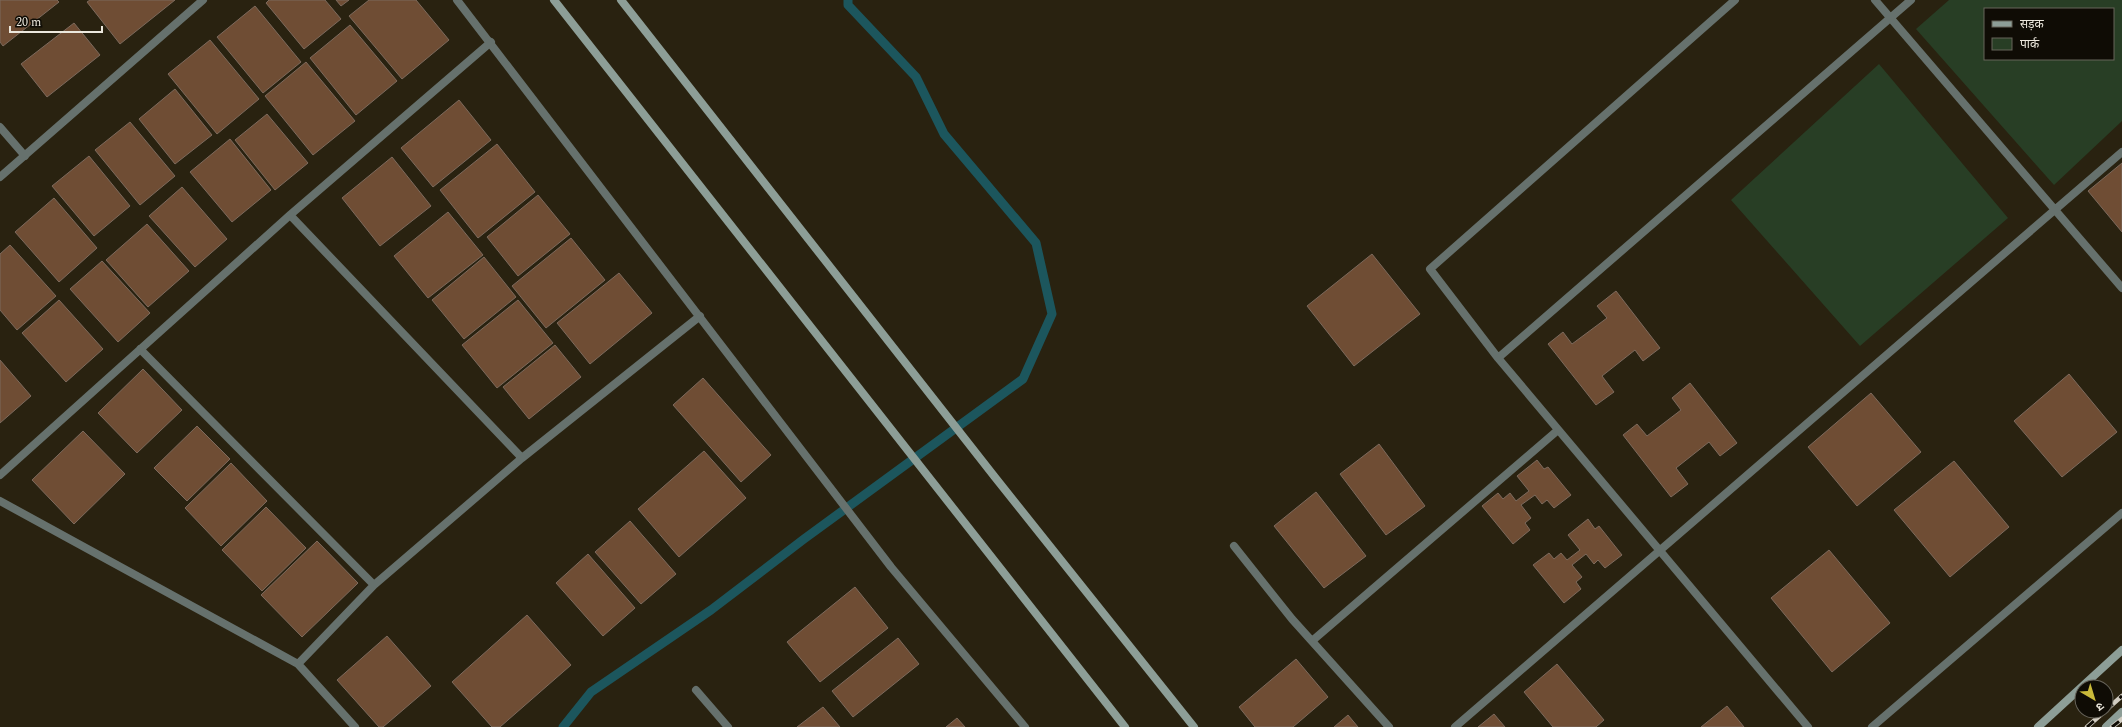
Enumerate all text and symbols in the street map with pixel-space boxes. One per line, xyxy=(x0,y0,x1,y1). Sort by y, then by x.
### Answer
scale bar xyxy=(10,8,102,34)
legend xyxy=(1984,8,2114,60)
text: 20 m xyxy=(16,13,41,32)
text: सड़क xyxy=(2020,15,2045,34)
text: पार्क xyxy=(2020,35,2040,54)
north arrow xyxy=(2074,679,2114,719)
text: उ xyxy=(2092,698,2108,716)

